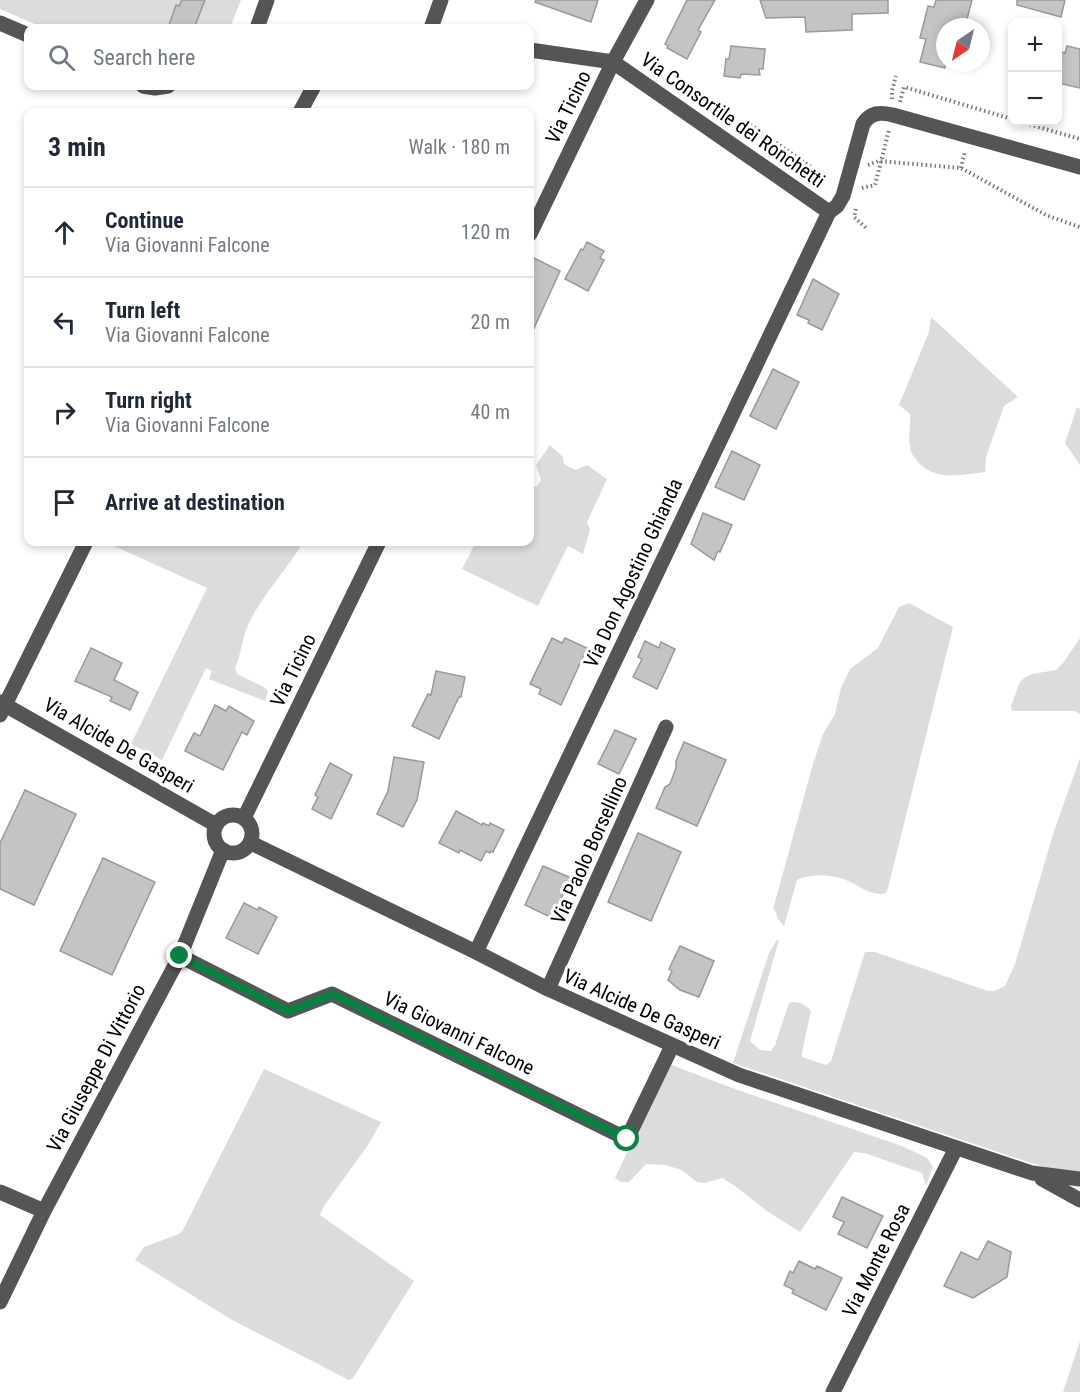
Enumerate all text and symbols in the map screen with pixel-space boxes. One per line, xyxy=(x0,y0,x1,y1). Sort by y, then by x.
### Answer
north arrow xyxy=(936,18,990,72)
map controls xyxy=(1008,18,1062,126)
button: + xyxy=(1008,18,1062,72)
search box xyxy=(24,24,534,90)
icon: search xyxy=(45,41,78,74)
text: Search here xyxy=(93,45,195,70)
street label: Via Consortile dei Ronchetti xyxy=(636,47,830,193)
street label: Via Ticino xyxy=(540,67,596,147)
button: − xyxy=(1008,72,1062,126)
text: 3 min xyxy=(48,132,106,162)
text: Walk · 180 m xyxy=(409,135,510,159)
text: Continue xyxy=(105,208,184,233)
icon: ahead xyxy=(48,216,81,249)
text: 120 m xyxy=(461,220,510,244)
text: Via Giovanni Falcone xyxy=(105,233,270,257)
text: Turn left xyxy=(105,298,180,323)
icon: left xyxy=(48,306,81,339)
text: 20 m xyxy=(471,310,510,334)
text: Via Giovanni Falcone xyxy=(105,323,270,347)
text: Turn right xyxy=(105,388,192,413)
icon: right xyxy=(48,396,81,429)
text: 40 m xyxy=(471,400,510,424)
text: Via Giovanni Falcone xyxy=(105,413,270,437)
street label: Via Don Agostino Ghianda xyxy=(579,475,687,671)
icon: arrive xyxy=(48,486,81,519)
text: Arrive at destination xyxy=(105,490,285,515)
street label: Via Ticino xyxy=(265,630,321,710)
street label: Via Alcide De Gasperi xyxy=(40,692,198,798)
street label: Via Paolo Borsellino xyxy=(546,773,632,927)
route end xyxy=(166,942,192,968)
street label: Via Alcide De Gasperi xyxy=(560,964,724,1054)
street label: Via Giuseppe Di Vittorio xyxy=(42,980,150,1156)
street label: Via Giovanni Falcone xyxy=(380,986,538,1080)
route start xyxy=(613,1125,639,1151)
street label: Via Monte Rosa xyxy=(837,1199,915,1321)

